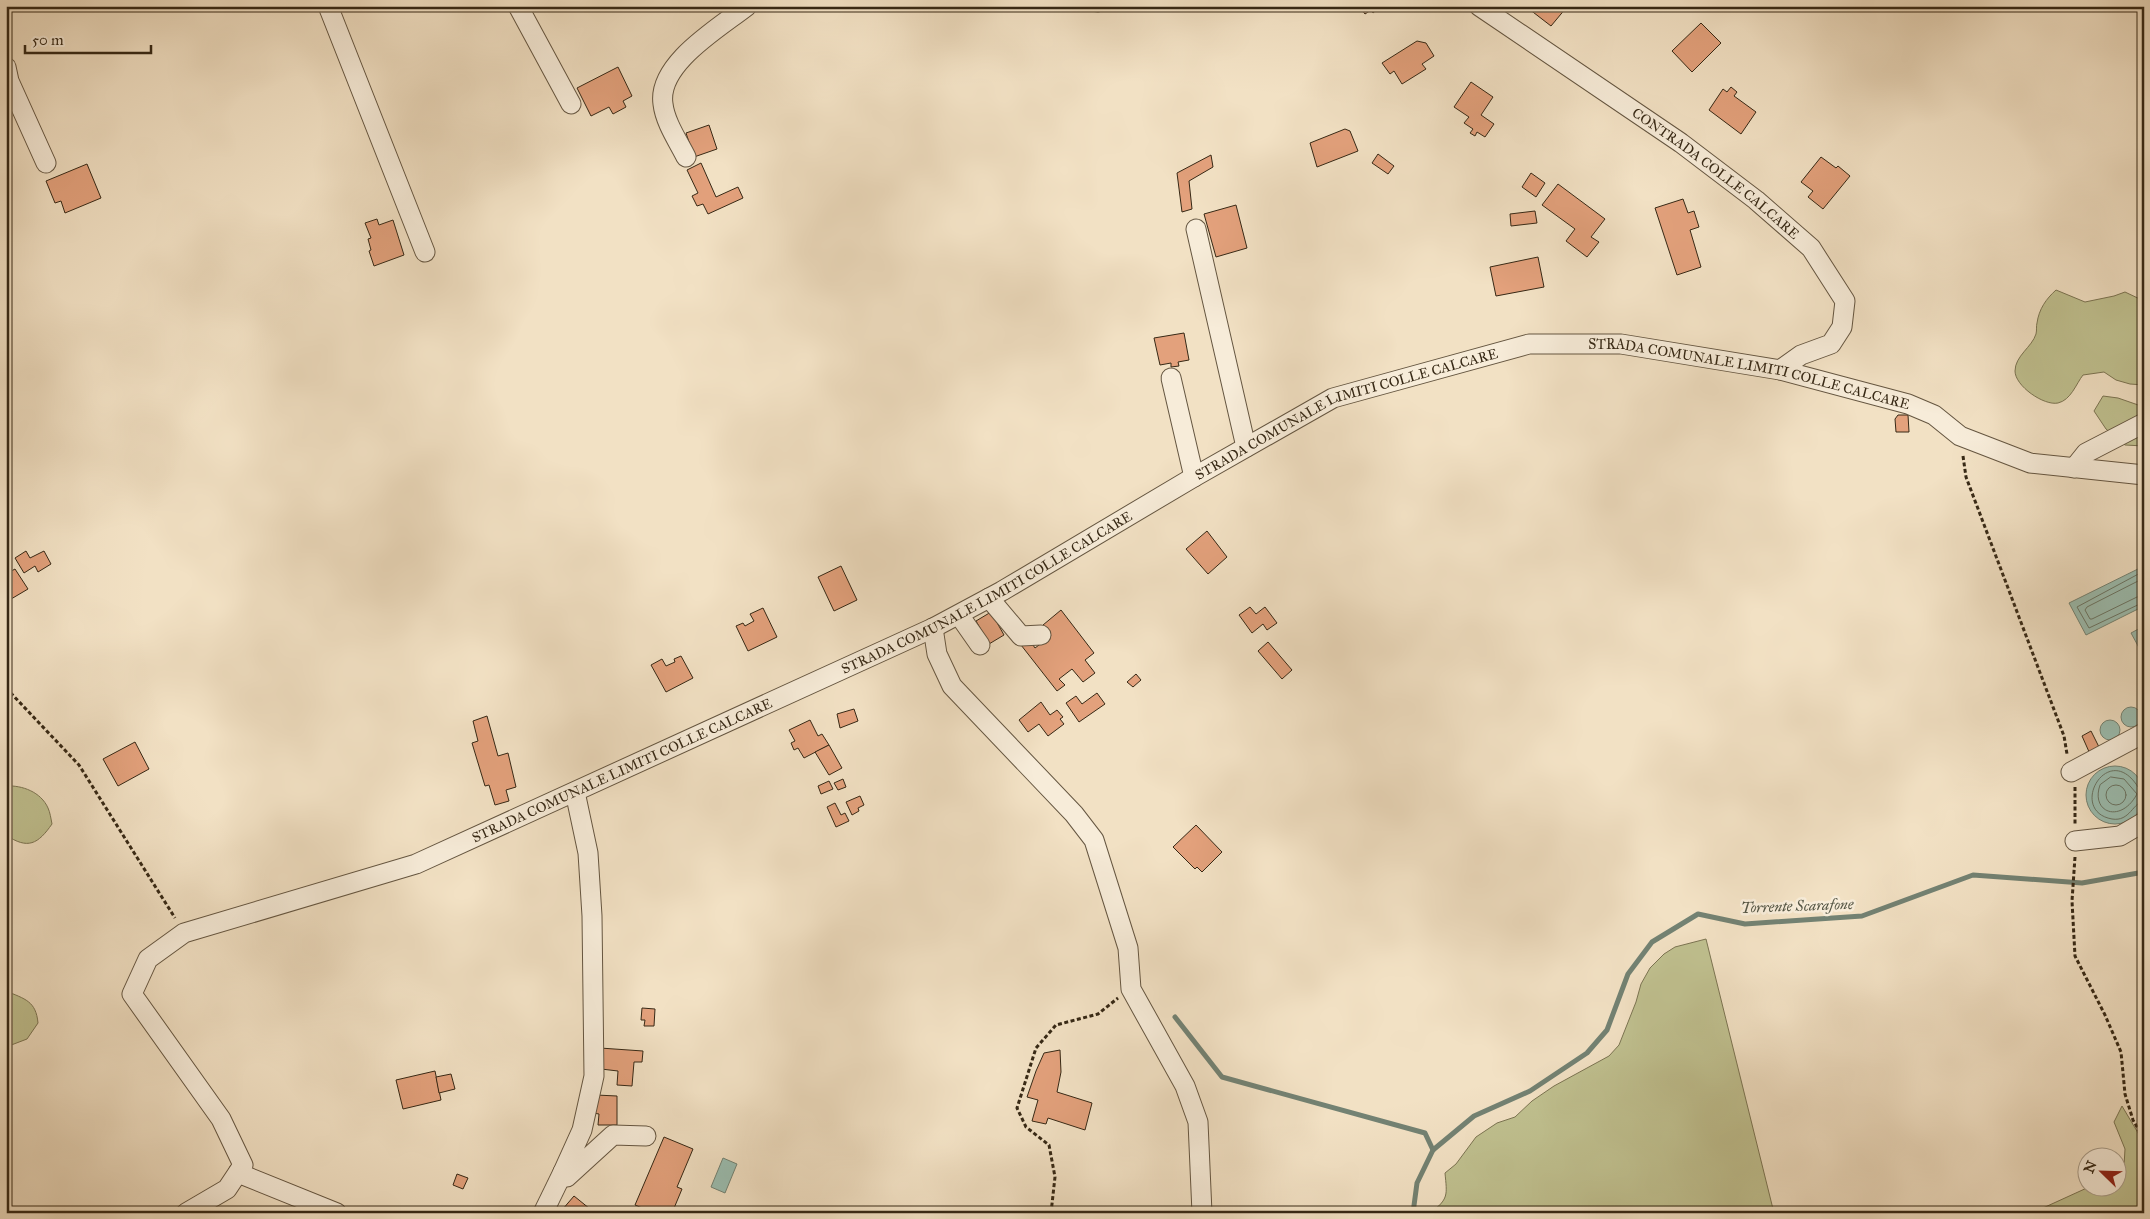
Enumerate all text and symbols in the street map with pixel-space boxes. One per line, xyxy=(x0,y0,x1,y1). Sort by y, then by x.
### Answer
scale bar xyxy=(25,22,151,54)
text: 50 m xyxy=(32,31,64,49)
street label: CONTRADA COLLE CALCARE xyxy=(1629,104,1803,242)
street label: STRADA COMUNALE LIMITI COLLE CALCARE xyxy=(1588,336,1912,413)
street label: STRADA COMUNALE LIMITI COLLE CALCARE xyxy=(1192,345,1500,483)
street label: STRADA COMUNALE LIMITI COLLE CALCARE xyxy=(839,507,1135,677)
street label: STRADA COMUNALE LIMITI COLLE CALCARE xyxy=(469,694,775,846)
water label: Torrente Scarafone xyxy=(1740,895,1854,917)
north arrow xyxy=(2078,1146,2128,1196)
text: N xyxy=(2080,1158,2101,1176)

